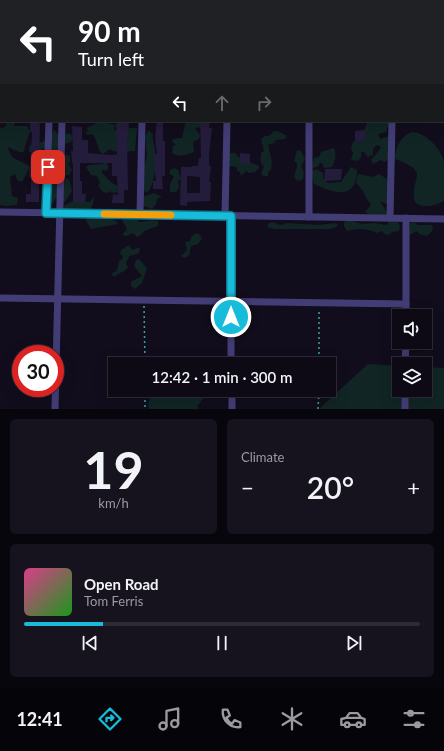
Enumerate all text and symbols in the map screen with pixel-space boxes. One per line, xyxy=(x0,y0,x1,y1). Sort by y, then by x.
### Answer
text: 90 m xyxy=(78,14,141,48)
icon: left xyxy=(12,16,64,68)
text: Turn left xyxy=(78,48,144,70)
icon: left xyxy=(169,92,191,114)
icon: ahead xyxy=(211,92,233,114)
icon: right xyxy=(253,92,275,114)
pin xyxy=(31,150,65,184)
icon: arrive xyxy=(37,156,59,178)
position arrow xyxy=(210,296,252,338)
map controls xyxy=(392,309,432,397)
button: sound xyxy=(392,309,432,349)
speed limit sign: 30 xyxy=(12,345,64,397)
button: layers xyxy=(392,357,432,397)
text: 12:42 · 1 min · 300 m xyxy=(152,368,292,386)
text: 19 xyxy=(83,438,144,500)
text: Climate xyxy=(241,449,284,465)
text: 20° xyxy=(307,469,354,505)
text: − xyxy=(241,474,254,501)
text: + xyxy=(407,474,420,501)
text: km/h xyxy=(98,495,129,511)
text: Open Road xyxy=(84,575,159,593)
text: Tom Ferris xyxy=(84,593,143,609)
icon: previous xyxy=(79,632,101,654)
icon: pause xyxy=(211,632,233,654)
icon: next xyxy=(343,632,365,654)
icon: directions xyxy=(96,705,124,733)
icon: music xyxy=(156,705,184,733)
icon: phone xyxy=(217,705,245,733)
icon: climate xyxy=(278,705,306,733)
icon: car xyxy=(339,705,367,733)
icon: filters xyxy=(400,705,428,733)
text: 12:41 xyxy=(16,708,63,730)

